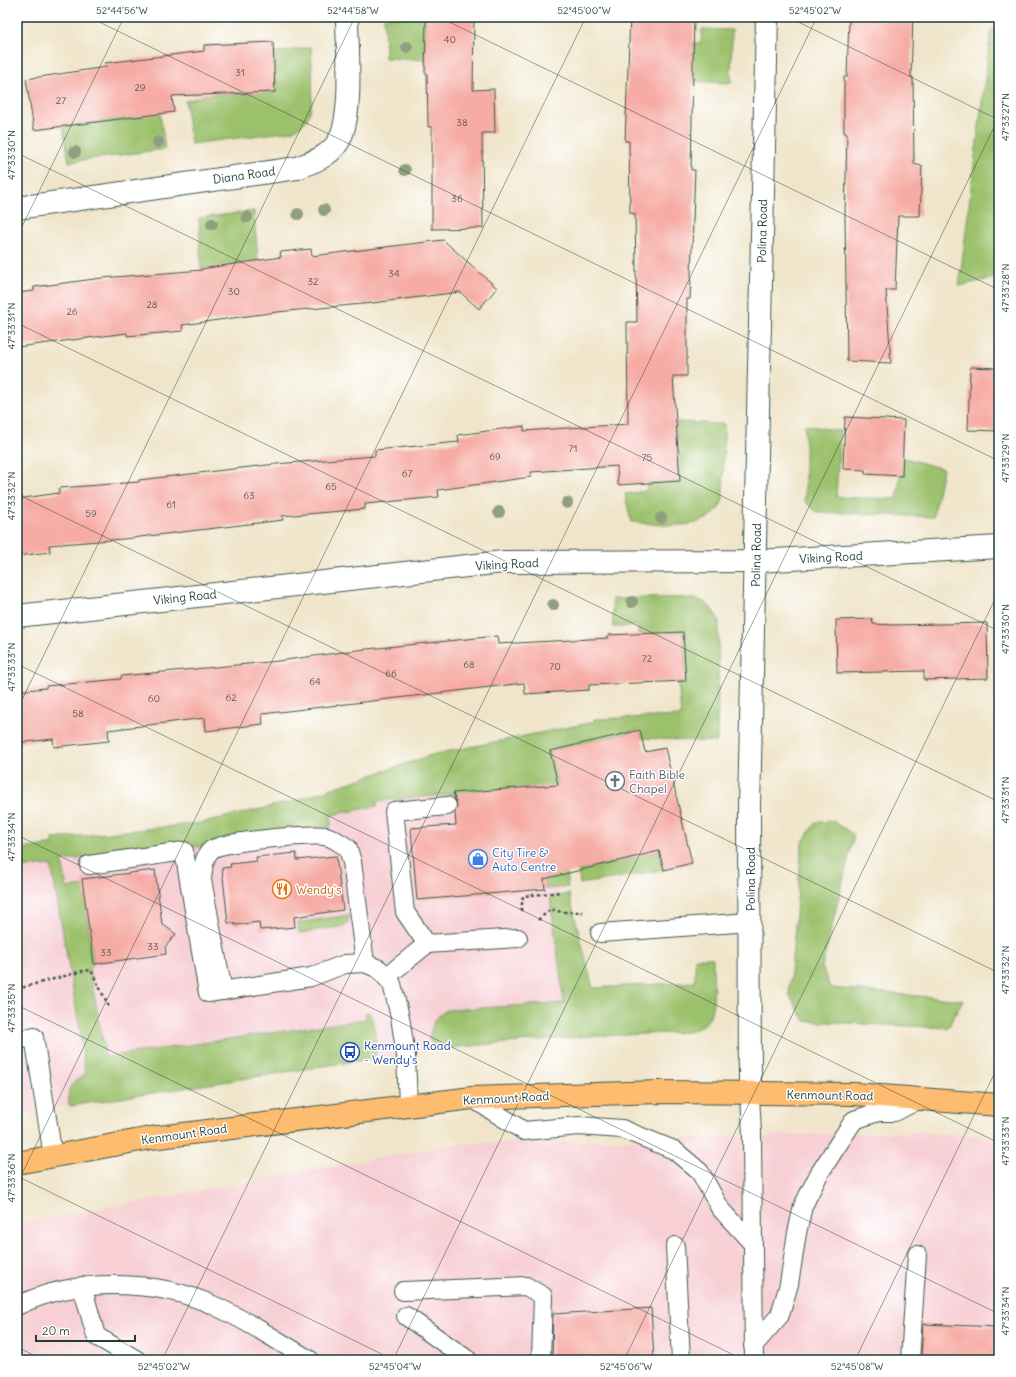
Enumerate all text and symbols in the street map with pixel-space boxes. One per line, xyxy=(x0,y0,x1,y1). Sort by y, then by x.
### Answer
text: 52°44'56"W xyxy=(96,4,148,17)
text: 52°44'58"W xyxy=(327,4,379,17)
text: 52°45'00"W xyxy=(557,4,611,17)
text: 52°45'02"W xyxy=(789,4,841,17)
house number: 40 xyxy=(444,33,456,46)
house number: 31 xyxy=(235,66,245,79)
house number: 29 xyxy=(134,81,146,94)
text: 47°33'27"N xyxy=(999,93,1012,141)
house number: 27 xyxy=(56,94,66,107)
house number: 38 xyxy=(456,116,468,129)
text: 47°33'30"N xyxy=(5,130,18,180)
street label: Diana Road xyxy=(212,163,276,187)
house number: 36 xyxy=(451,192,463,205)
street label: Polina Road xyxy=(754,199,770,263)
text: 47°33'28"N xyxy=(999,264,1012,312)
house number: 34 xyxy=(388,267,400,280)
house number: 32 xyxy=(307,275,319,288)
house number: 30 xyxy=(228,285,240,298)
house number: 28 xyxy=(146,298,158,311)
text: 47°33'31"N xyxy=(5,302,18,350)
house number: 26 xyxy=(66,305,78,318)
text: 47°33'29"N xyxy=(999,434,1012,482)
house number: 71 xyxy=(569,442,577,455)
house number: 69 xyxy=(489,450,501,463)
house number: 75 xyxy=(642,451,653,464)
house number: 67 xyxy=(402,467,412,480)
text: 47°33'32"N xyxy=(5,472,18,520)
house number: 65 xyxy=(325,480,337,493)
house number: 63 xyxy=(243,489,255,502)
house number: 61 xyxy=(166,498,176,511)
house number: 59 xyxy=(85,507,97,520)
street label: Polina Road xyxy=(748,523,764,587)
street label: Viking Road xyxy=(799,548,863,566)
street label: Viking Road xyxy=(475,555,539,573)
street label: Viking Road xyxy=(153,586,217,608)
text: 47°33'30"N xyxy=(999,604,1012,654)
text: 47°33'33"N xyxy=(5,643,18,691)
house number: 72 xyxy=(642,652,653,665)
house number: 68 xyxy=(463,658,475,671)
house number: 70 xyxy=(549,660,561,673)
house number: 66 xyxy=(385,667,397,680)
house number: 64 xyxy=(309,675,321,688)
house number: 62 xyxy=(225,691,237,704)
house number: 60 xyxy=(148,692,160,705)
house number: 58 xyxy=(72,707,84,720)
place label: Faith Bible Chapel xyxy=(629,767,685,796)
church icon: Faith Bible Chapel xyxy=(604,770,626,792)
text: 47°33'31"N xyxy=(999,776,1012,824)
text: 47°33'34"N xyxy=(5,813,18,861)
place label: City Tire & Auto Centre xyxy=(492,845,556,874)
street label: Polina Road xyxy=(743,847,758,911)
shop icon: City Tire & Auto Centre xyxy=(467,848,489,870)
restaurant icon: Wendy's xyxy=(271,878,293,900)
place label: Wendy's xyxy=(296,882,342,897)
house number: 33 xyxy=(147,940,159,953)
house number: 33 xyxy=(100,946,112,959)
text: 47°33'32"N xyxy=(999,946,1012,994)
text: 47°33'35"N xyxy=(5,984,18,1032)
place label: Kenmount Road - Wendy's xyxy=(364,1038,451,1067)
bus stop icon: Kenmount Road - Wendy's xyxy=(339,1041,361,1063)
street label: Kenmount Road xyxy=(787,1087,873,1103)
street label: Kenmount Road xyxy=(462,1088,550,1108)
text: 47°33'33"N xyxy=(999,1117,1012,1165)
street label: Kenmount Road xyxy=(140,1121,228,1147)
text: 47°33'36"N xyxy=(5,1154,18,1202)
text: 47°33'34"N xyxy=(999,1287,1012,1335)
scale bar xyxy=(36,1317,135,1343)
text: 20 m xyxy=(42,1323,70,1338)
text: 52°45'02"W xyxy=(138,1360,190,1373)
text: 52°45'04"W xyxy=(369,1360,421,1373)
text: 52°45'06"W xyxy=(600,1360,652,1373)
text: 52°45'08"W xyxy=(831,1360,883,1373)

